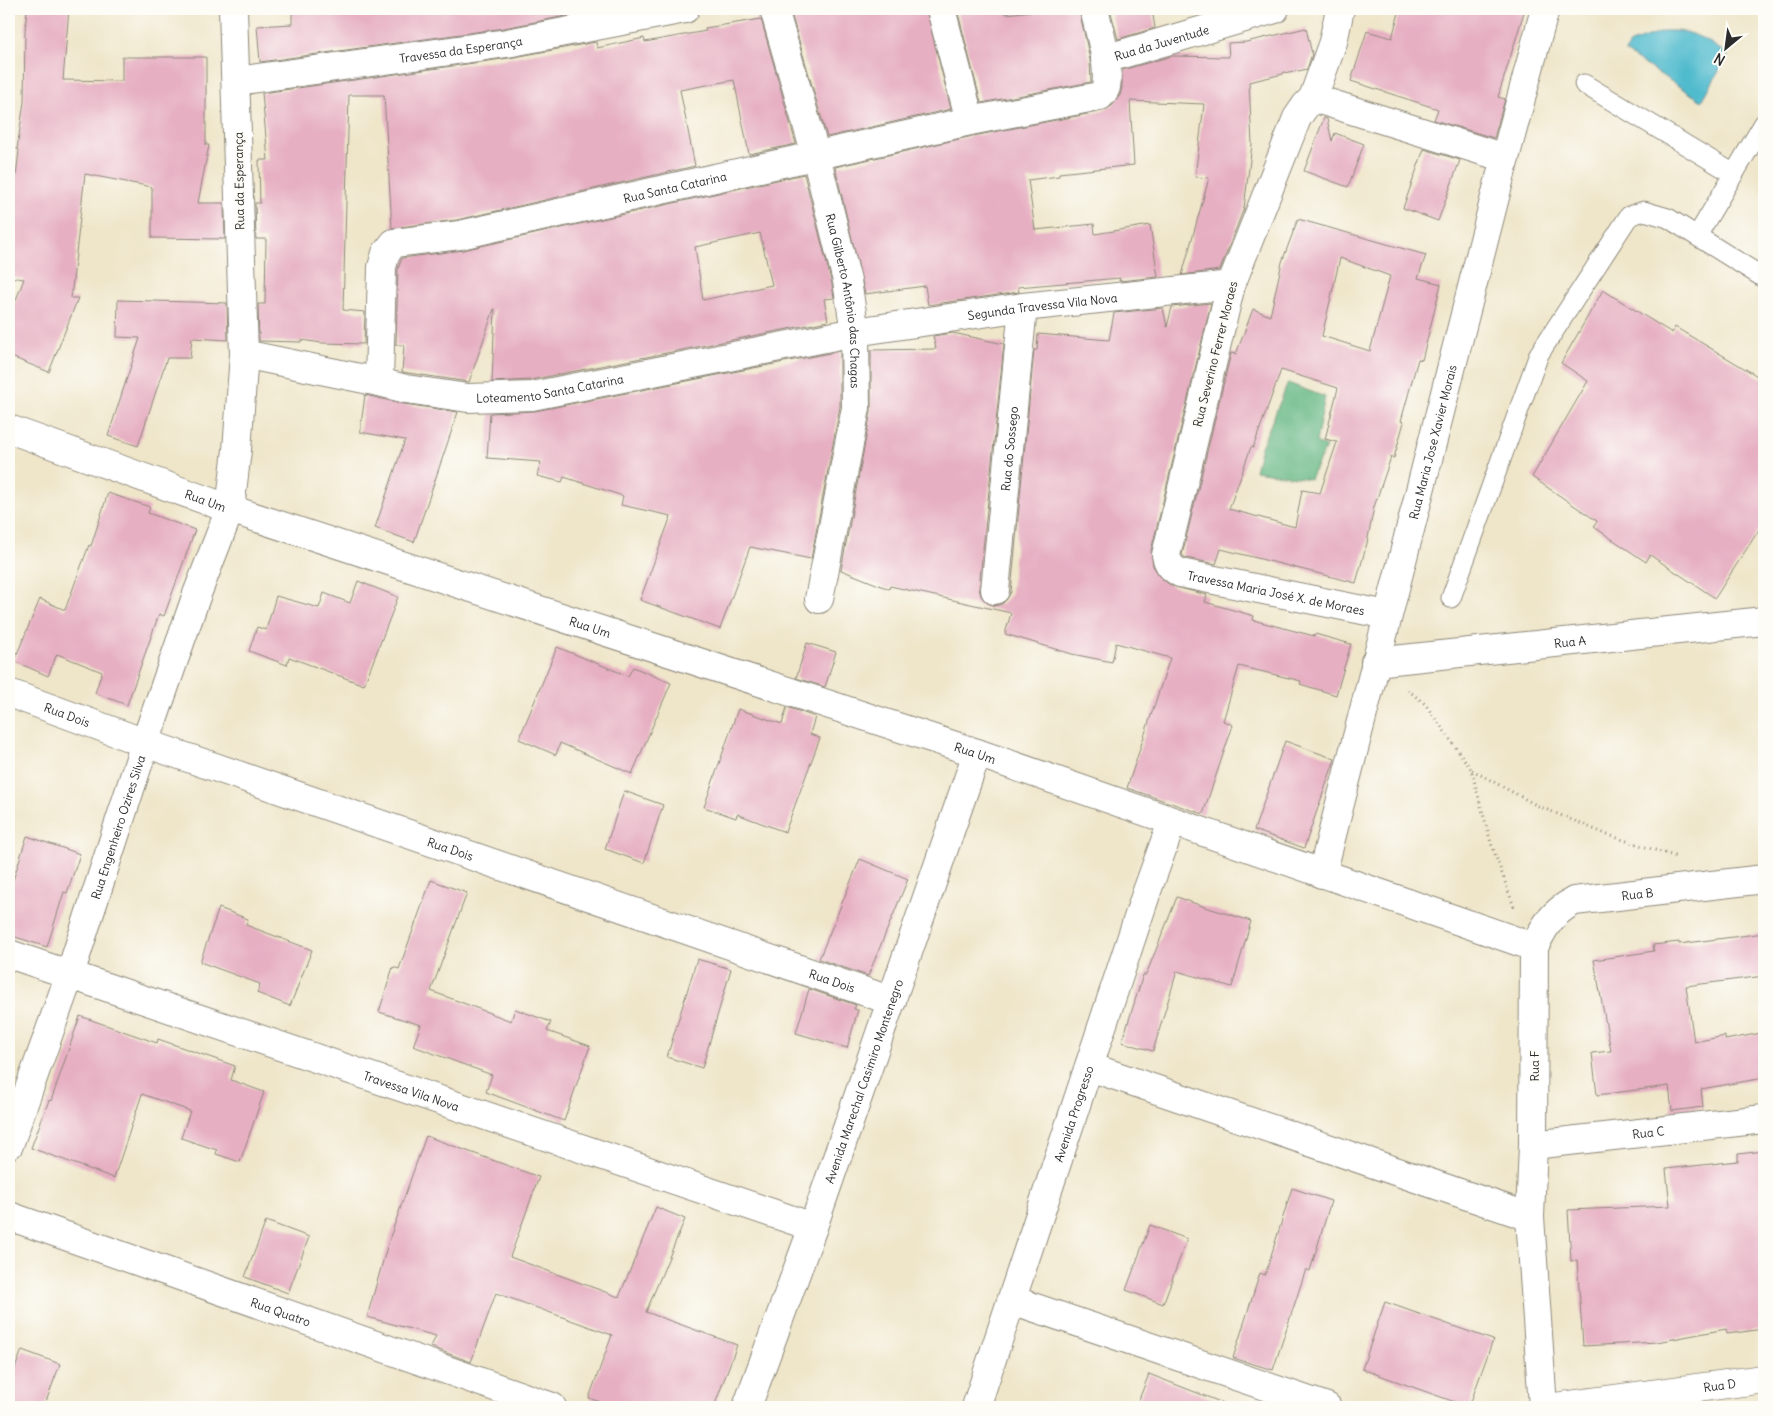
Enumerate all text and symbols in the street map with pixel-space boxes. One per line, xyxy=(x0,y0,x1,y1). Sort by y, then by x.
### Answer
street label: Rua da Juventude xyxy=(1113,21,1211,63)
north arrow xyxy=(1700,22,1750,72)
street label: Travessa da Esperança xyxy=(398,33,524,66)
text: N xyxy=(1711,49,1728,70)
street label: Rua da Esperança xyxy=(231,132,247,230)
street label: Rua Santa Catarina xyxy=(622,168,728,206)
street label: Rua Gilberto Antônio das Chagas xyxy=(823,212,863,389)
street label: Rua Severino Ferrer Moraes xyxy=(1190,279,1240,429)
street label: Segunda Travessa Vila Nova xyxy=(967,290,1118,323)
street label: Rua Maria Jose Xavier Morais xyxy=(1405,363,1459,521)
street label: Loteamento Santa Catarina xyxy=(476,371,625,405)
street label: Rua do Sossego xyxy=(997,405,1021,492)
street label: Rua Um xyxy=(183,486,229,515)
street label: Travessa Maria José X. de Moraes xyxy=(1186,567,1366,618)
street label: Rua Um xyxy=(568,613,613,641)
street label: Rua A xyxy=(1553,632,1587,651)
street label: Rua Dois xyxy=(42,699,92,730)
street label: Rua Um xyxy=(953,739,998,767)
street label: Rua Engenheiro Ozires Silva xyxy=(87,753,148,901)
street label: Rua Dois xyxy=(425,834,475,863)
street label: Rua B xyxy=(1621,884,1654,903)
street label: Rua Dois xyxy=(807,965,857,995)
street label: Avenida Marechal Casimiro Montenegro xyxy=(821,977,906,1185)
street label: Rua F xyxy=(1527,1050,1542,1082)
street label: Avenida Progresso xyxy=(1050,1063,1096,1164)
street label: Travessa Vila Nova xyxy=(362,1067,461,1114)
street label: Rua C xyxy=(1631,1123,1665,1141)
street label: Rua Quatro xyxy=(249,1294,313,1329)
street label: Rua D xyxy=(1702,1375,1737,1395)

